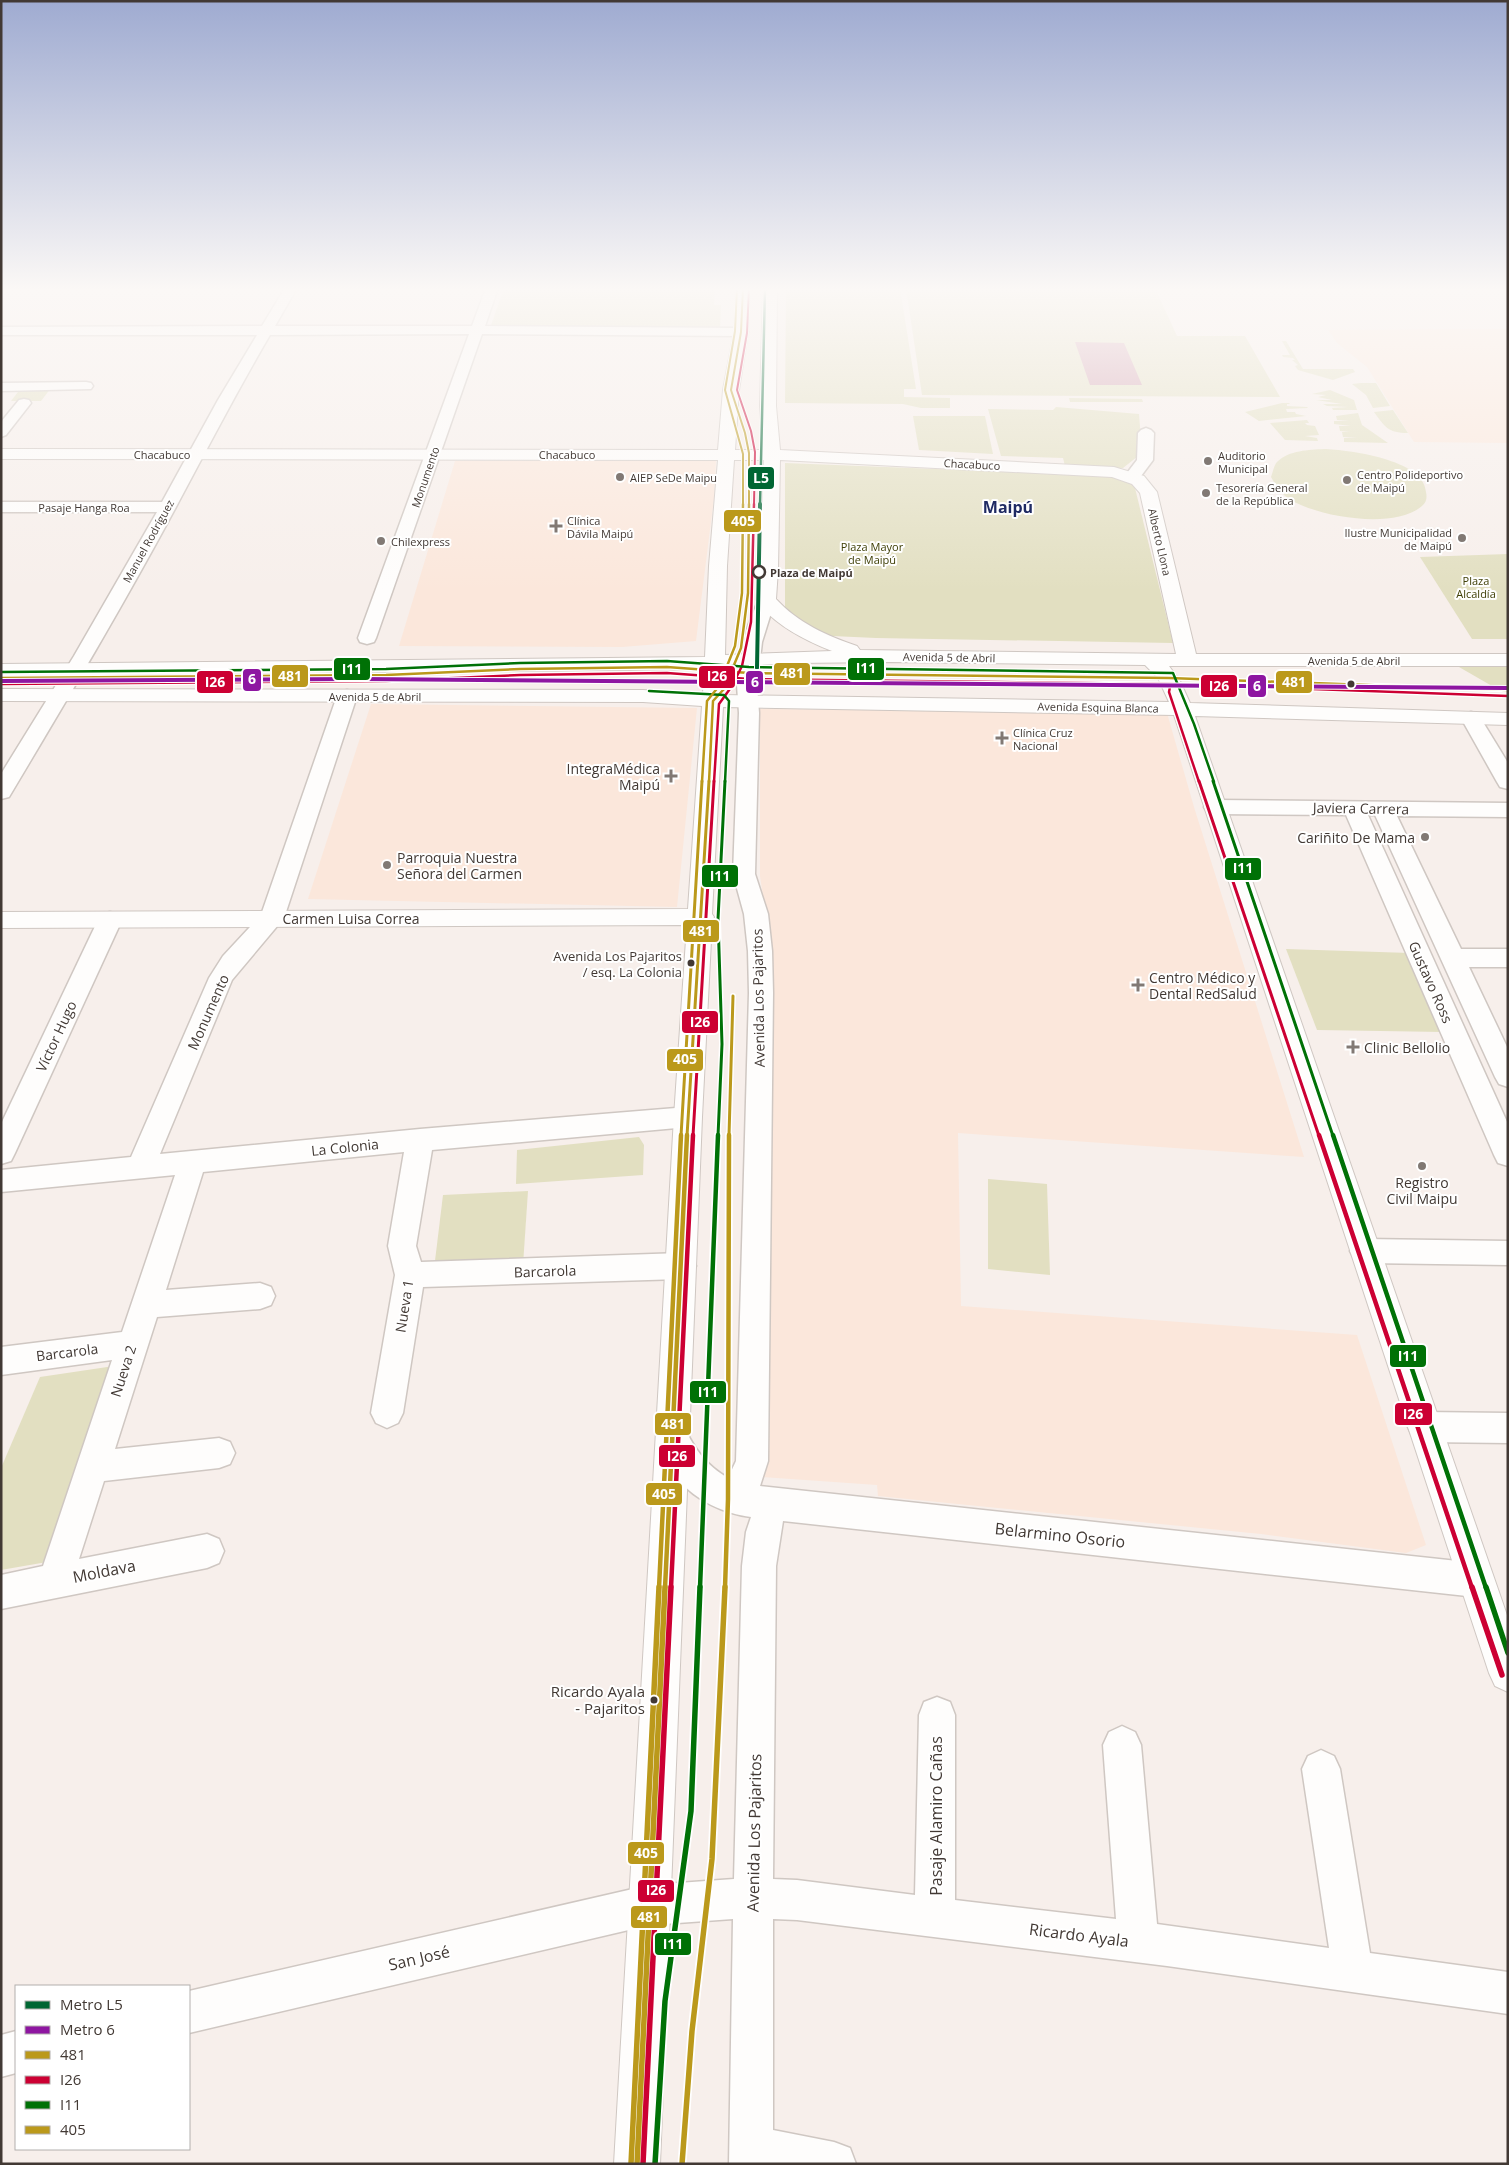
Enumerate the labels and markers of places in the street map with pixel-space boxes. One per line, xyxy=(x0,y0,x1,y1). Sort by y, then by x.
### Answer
place label: Auditorio Municipal xyxy=(1218,448,1268,476)
marker: Auditorio Municipal xyxy=(1202,455,1214,467)
place label: Centro Polideportivo de Maipú xyxy=(1357,467,1463,495)
place label: AIEP SeDe Maipu xyxy=(630,470,717,485)
marker: AIEP SeDe Maipu xyxy=(614,471,626,483)
marker: Centro Polideportivo de Maipú xyxy=(1341,474,1353,486)
place label: Tesorería General de la República xyxy=(1216,480,1308,508)
marker: Tesorería General de la República xyxy=(1200,487,1212,499)
place label: Clínica Dávila Maipú xyxy=(567,513,633,541)
marker: Clínica Dávila Maipú xyxy=(549,519,563,533)
place label: Ilustre Municipalidad de Maipú xyxy=(1345,525,1452,553)
marker: Ilustre Municipalidad de Maipú xyxy=(1456,532,1468,544)
place label: Chilexpress xyxy=(391,534,450,549)
marker: Chilexpress xyxy=(375,535,387,547)
marker: Plaza de Maipú xyxy=(752,565,766,579)
place label: Plaza de Maipú xyxy=(770,565,853,580)
unlabelled marker xyxy=(1346,679,1356,689)
place label: Clínica Cruz Nacional xyxy=(1013,725,1073,753)
marker: Clínica Cruz Nacional xyxy=(995,731,1009,745)
place label: IntegraMédica Maipú xyxy=(567,759,660,794)
marker: IntegraMédica Maipú xyxy=(664,769,678,783)
place label: Cariñito De Mama xyxy=(1297,828,1415,847)
marker: Cariñito De Mama xyxy=(1419,831,1431,843)
place label: Parroquia Nuestra Señora del Carmen xyxy=(397,848,522,883)
marker: Parroquia Nuestra Señora del Carmen xyxy=(381,859,393,871)
place label: Avenida Los Pajaritos / esq. La Colonia xyxy=(553,947,682,981)
marker: Avenida Los Pajaritos / esq. La Colonia xyxy=(686,958,696,968)
place label: Centro Médico y Dental RedSalud xyxy=(1149,968,1257,1003)
marker: Centro Médico y Dental RedSalud xyxy=(1131,978,1145,992)
place label: Clinic Bellolio xyxy=(1364,1038,1450,1057)
marker: Clinic Bellolio xyxy=(1346,1040,1360,1054)
marker: Registro Civil Maipu xyxy=(1416,1160,1428,1172)
place label: Registro Civil Maipu xyxy=(1386,1173,1458,1208)
place label: Ricardo Ayala - Pajaritos xyxy=(551,1681,645,1718)
marker: Ricardo Ayala - Pajaritos xyxy=(649,1695,659,1705)

